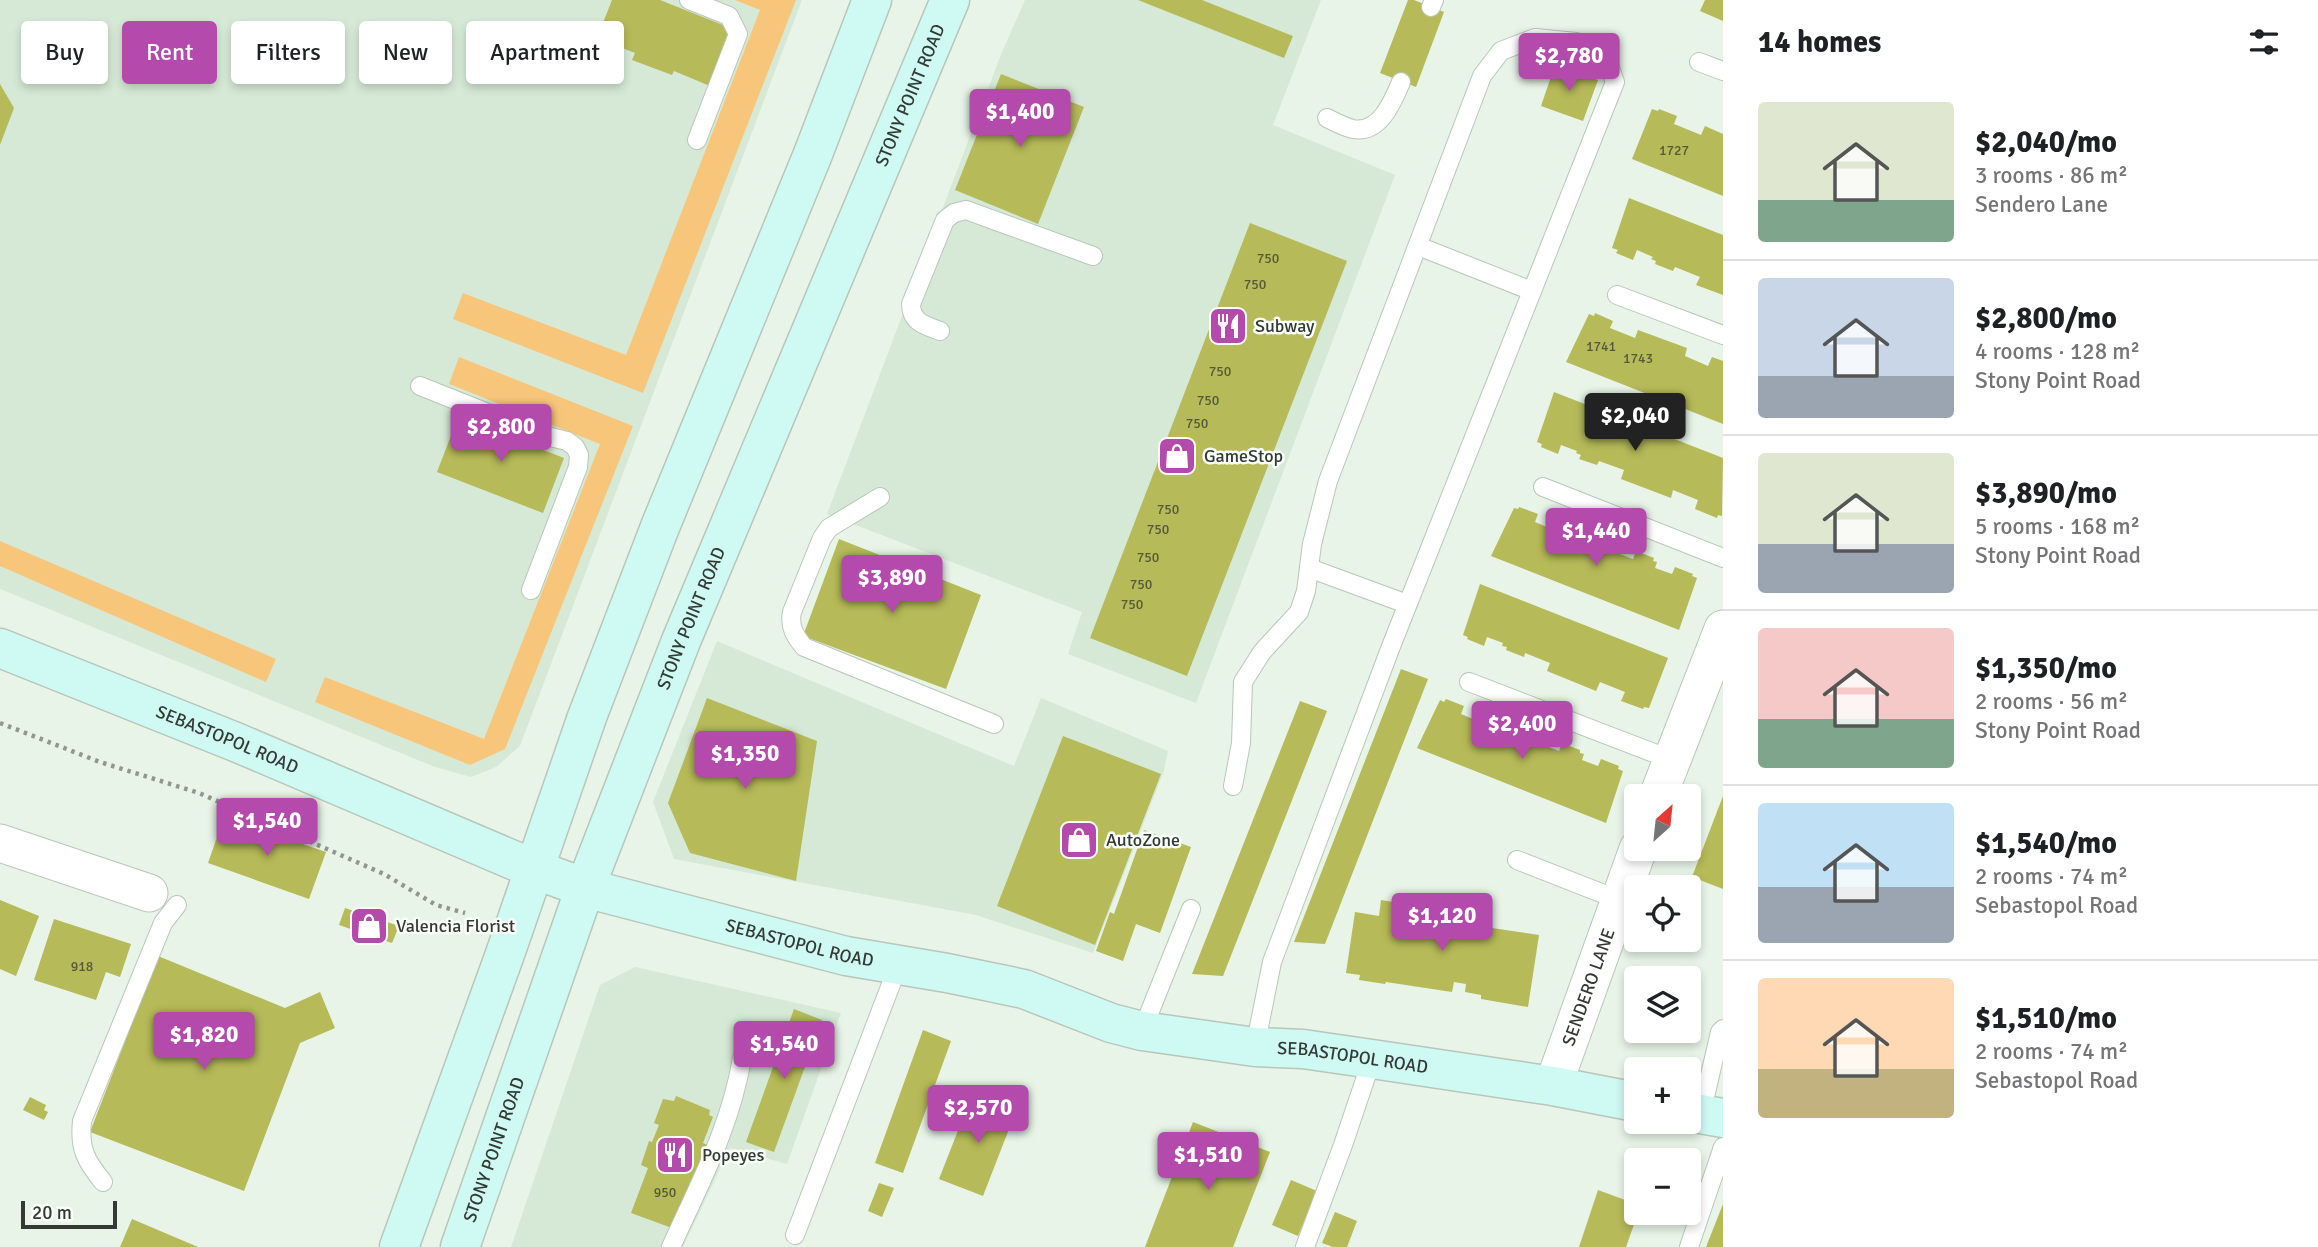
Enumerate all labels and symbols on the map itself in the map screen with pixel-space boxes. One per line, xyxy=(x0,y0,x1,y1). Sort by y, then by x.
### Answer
street label: STONY POINT ROAD xyxy=(870,21,950,170)
pin: $2,780 xyxy=(1512,34,1626,93)
pin: $1,400 xyxy=(963,90,1077,149)
house number: 1727 xyxy=(1659,142,1689,159)
house number: 750 xyxy=(1257,250,1279,267)
house number: 750 xyxy=(1244,276,1266,293)
restaurant icon: Subway xyxy=(1207,305,1249,347)
place label: Subway xyxy=(1255,315,1315,337)
house number: 1741 xyxy=(1586,338,1616,355)
house number: 1743 xyxy=(1623,350,1653,367)
house number: 750 xyxy=(1209,363,1231,380)
house number: 750 xyxy=(1197,392,1219,409)
pin: $2,040 xyxy=(1578,393,1692,453)
pin: $2,800 xyxy=(444,405,558,464)
house number: 750 xyxy=(1186,415,1208,432)
shop icon: GameStop xyxy=(1156,435,1198,477)
place label: GameStop xyxy=(1204,445,1283,467)
house number: 750 xyxy=(1157,501,1179,518)
pin: $1,440 xyxy=(1539,508,1653,568)
house number: 750 xyxy=(1147,521,1169,538)
street label: STONY POINT ROAD xyxy=(652,544,730,693)
house number: 750 xyxy=(1137,549,1159,566)
pin: $3,890 xyxy=(835,556,949,615)
house number: 750 xyxy=(1130,576,1152,593)
house number: 750 xyxy=(1121,596,1143,613)
street label: SEBASTOPOL ROAD xyxy=(153,700,302,778)
pin: $2,400 xyxy=(1465,702,1579,761)
pin: $1,350 xyxy=(688,732,802,791)
north arrow xyxy=(1624,784,1701,861)
pin: $1,540 xyxy=(210,798,324,858)
shop icon: AutoZone xyxy=(1058,819,1100,861)
place label: AutoZone xyxy=(1106,829,1180,851)
pin: $1,120 xyxy=(1385,894,1499,953)
shop icon: Valencia Florist xyxy=(348,905,390,947)
street label: SEBASTOPOL ROAD xyxy=(723,914,875,971)
place label: Valencia Florist xyxy=(396,915,515,937)
street label: SENDERO LANE xyxy=(1557,925,1620,1049)
house number: 918 xyxy=(71,958,93,975)
pin: $1,820 xyxy=(147,1012,261,1072)
pin: $1,540 xyxy=(727,1021,841,1081)
street label: SEBASTOPOL ROAD xyxy=(1277,1037,1430,1078)
street label: STONY POINT ROAD xyxy=(458,1074,529,1225)
pin: $2,570 xyxy=(921,1086,1035,1145)
pin: $1,510 xyxy=(1151,1132,1265,1192)
restaurant icon: Popeyes xyxy=(654,1134,696,1176)
place label: Popeyes xyxy=(702,1144,765,1166)
house number: 950 xyxy=(654,1184,676,1201)
scale bar xyxy=(21,1198,117,1230)

